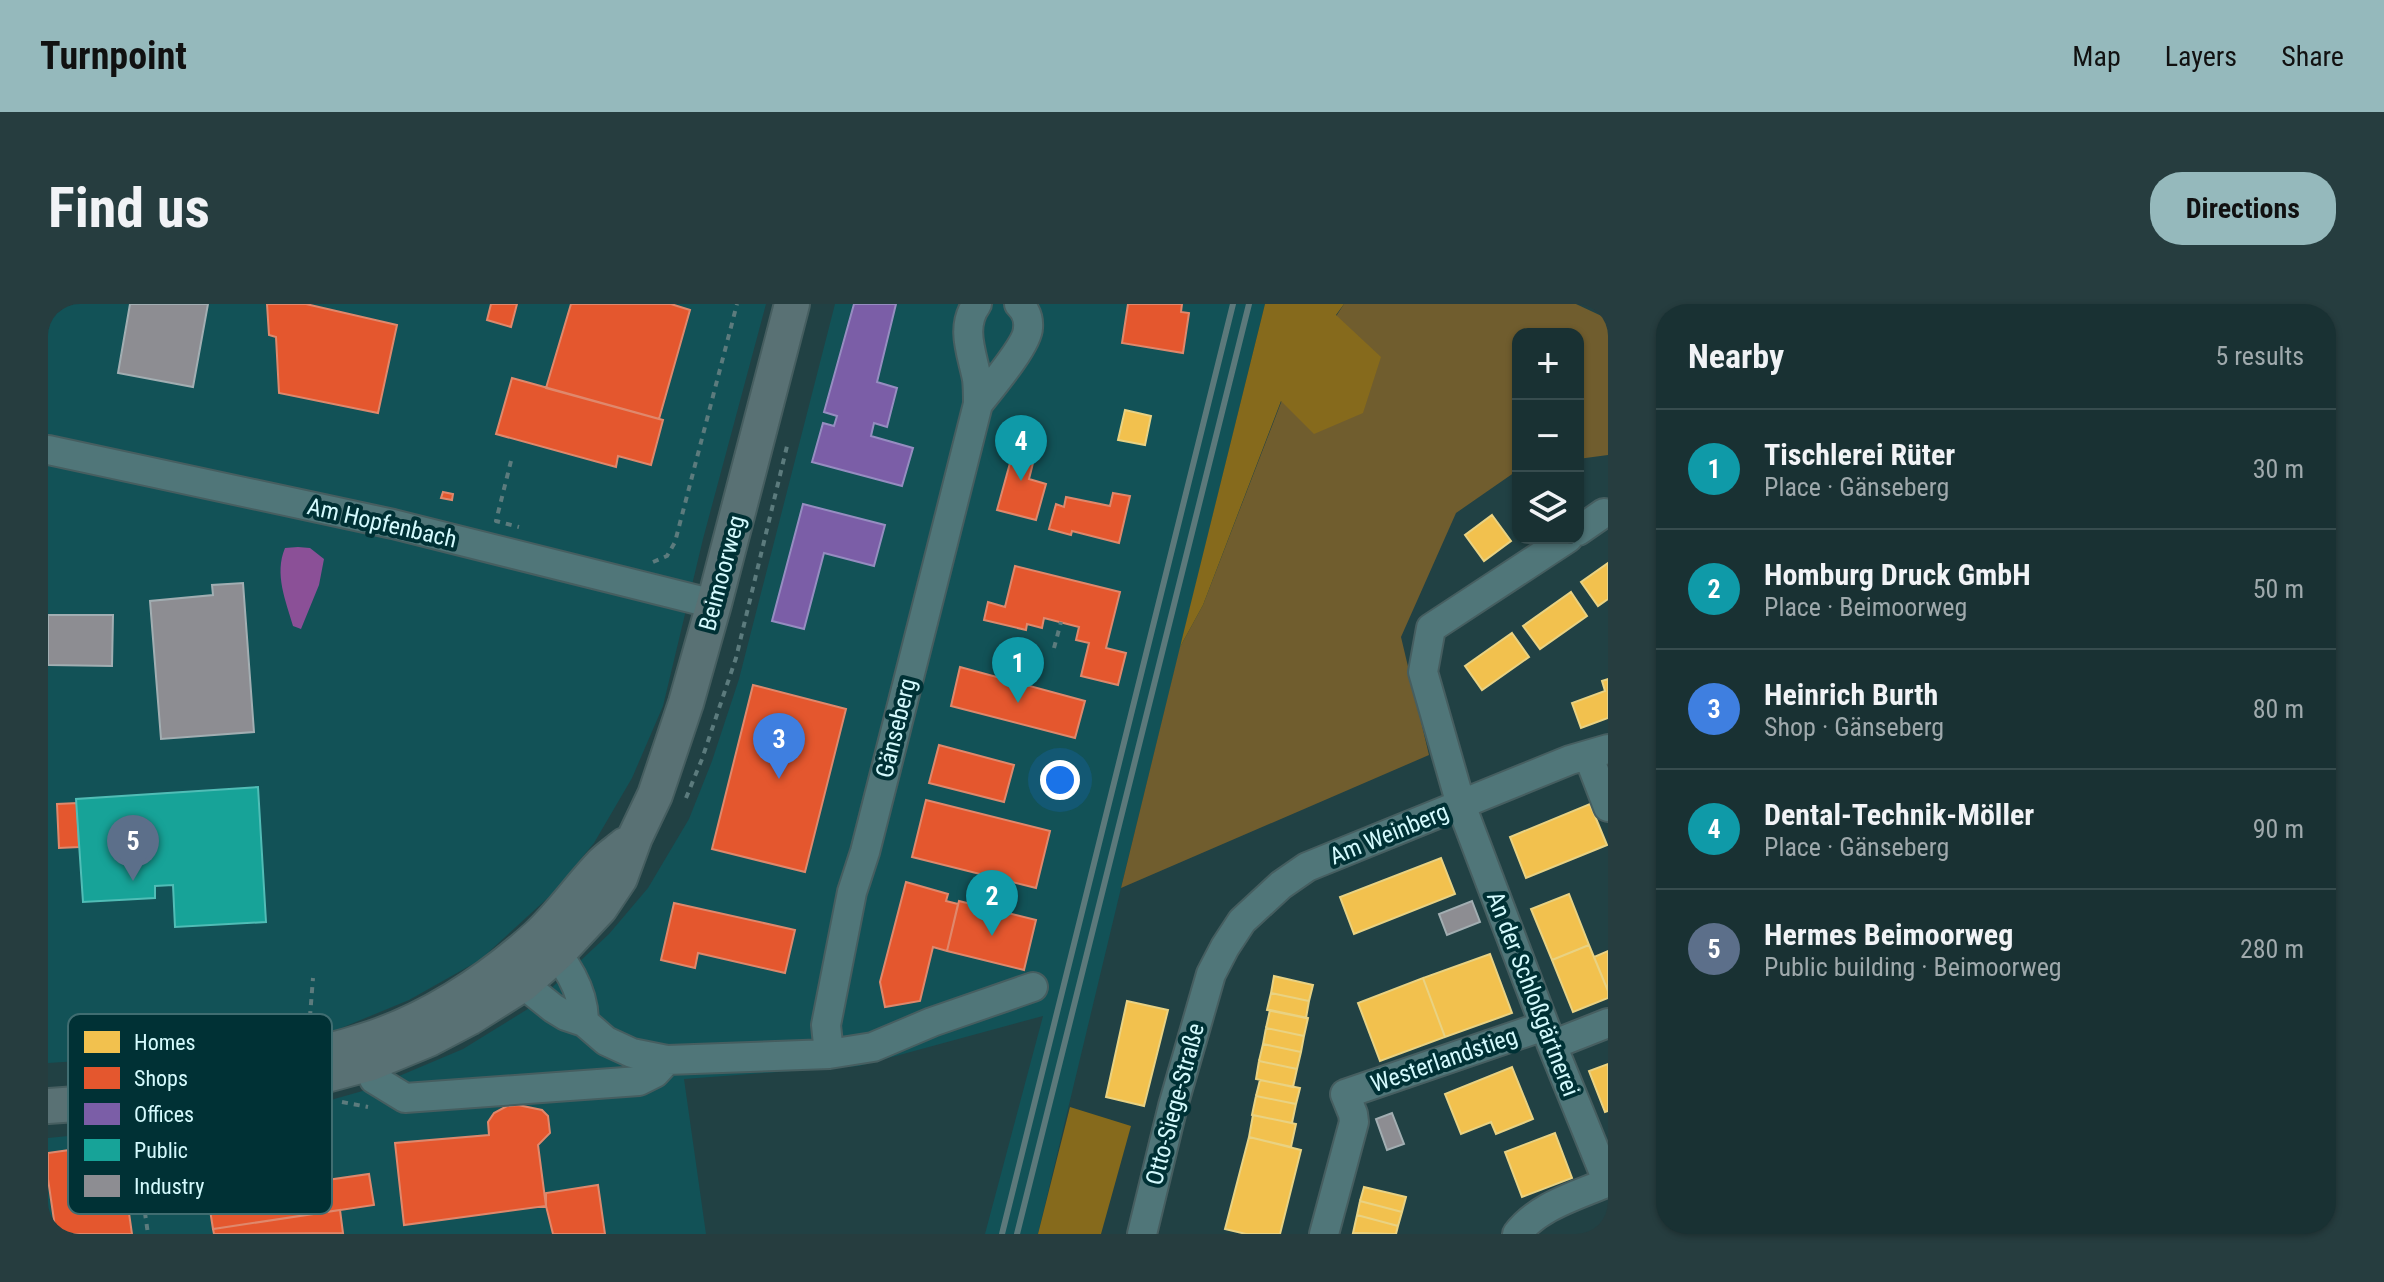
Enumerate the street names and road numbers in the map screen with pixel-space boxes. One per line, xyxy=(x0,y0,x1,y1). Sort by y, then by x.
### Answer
street label: Am Hopfenbach xyxy=(305,492,459,554)
street label: Beimoorweg xyxy=(693,512,751,634)
street label: Gänseberg xyxy=(870,675,922,781)
street label: Am Weinberg xyxy=(1325,797,1453,871)
street label: An der Schloßgärtnerei xyxy=(1481,888,1585,1100)
street label: Otto-Siege-Straße xyxy=(1140,1020,1210,1188)
street label: Westerlandstieg xyxy=(1367,1022,1521,1098)

